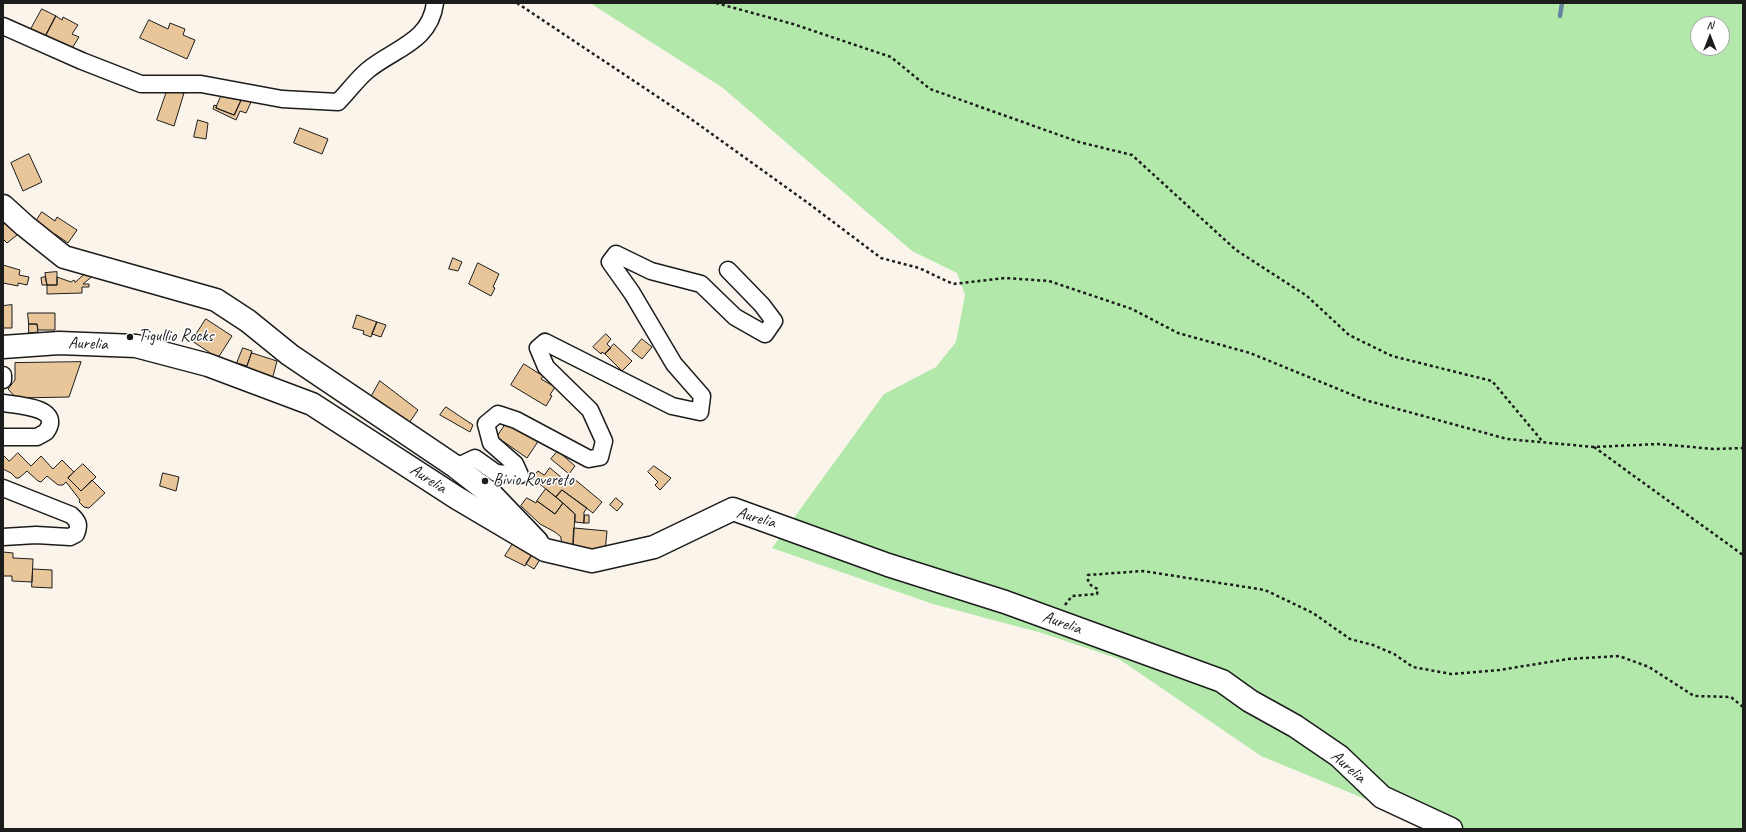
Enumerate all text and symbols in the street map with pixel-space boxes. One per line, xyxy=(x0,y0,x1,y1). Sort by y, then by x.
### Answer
north arrow xyxy=(1690,16,1730,56)
text: N xyxy=(1707,18,1713,32)
place label: Tigullio Rocks xyxy=(138,327,213,347)
marker: Tigullio Rocks xyxy=(125,332,135,342)
street label: Aurelia xyxy=(68,333,108,355)
street label: Aurelia xyxy=(406,460,450,498)
place label: Bivio Rovereto xyxy=(493,471,574,491)
marker: Bivio Rovereto xyxy=(480,476,490,486)
street label: Aurelia xyxy=(734,503,778,533)
street label: Aurelia xyxy=(1040,607,1084,639)
street label: Aurelia xyxy=(1326,746,1370,788)

